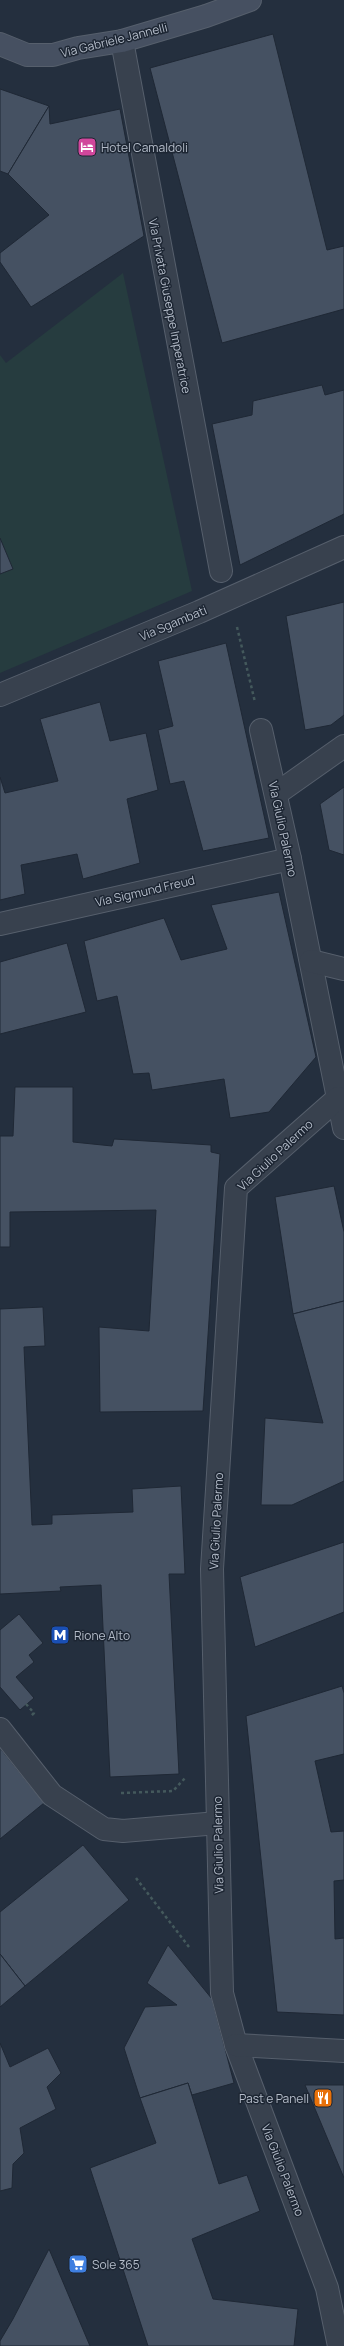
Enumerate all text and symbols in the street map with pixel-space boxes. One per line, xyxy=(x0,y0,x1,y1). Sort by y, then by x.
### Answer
street label: Via Gabriele Jannelli xyxy=(59,19,169,61)
hotel icon: Hotel Camaldoli xyxy=(76,136,98,158)
place label: Hotel Camaldoli xyxy=(101,139,188,156)
street label: Via Privata Giuseppe Imperatrice xyxy=(145,217,195,395)
street label: Via Sgambati xyxy=(137,601,209,645)
street label: Via Giulio Palermo xyxy=(265,780,301,878)
street label: Via Sigmund Freud xyxy=(94,871,196,911)
street label: Via Giulio Palermo xyxy=(234,1116,316,1194)
street label: Via Giulio Palermo xyxy=(205,1472,227,1570)
metro station icon: Rione Alto xyxy=(49,1624,71,1646)
place label: Rione Alto xyxy=(74,1627,130,1644)
street label: Via Giulio Palermo xyxy=(209,1796,227,1894)
restaurant icon: Past e Panell xyxy=(312,2087,334,2109)
place label: Past e Panell xyxy=(239,2090,309,2107)
street label: Via Giulio Palermo xyxy=(258,2122,308,2218)
supermarket icon: Sole 365 xyxy=(67,2253,89,2275)
place label: Sole 365 xyxy=(92,2256,140,2273)

